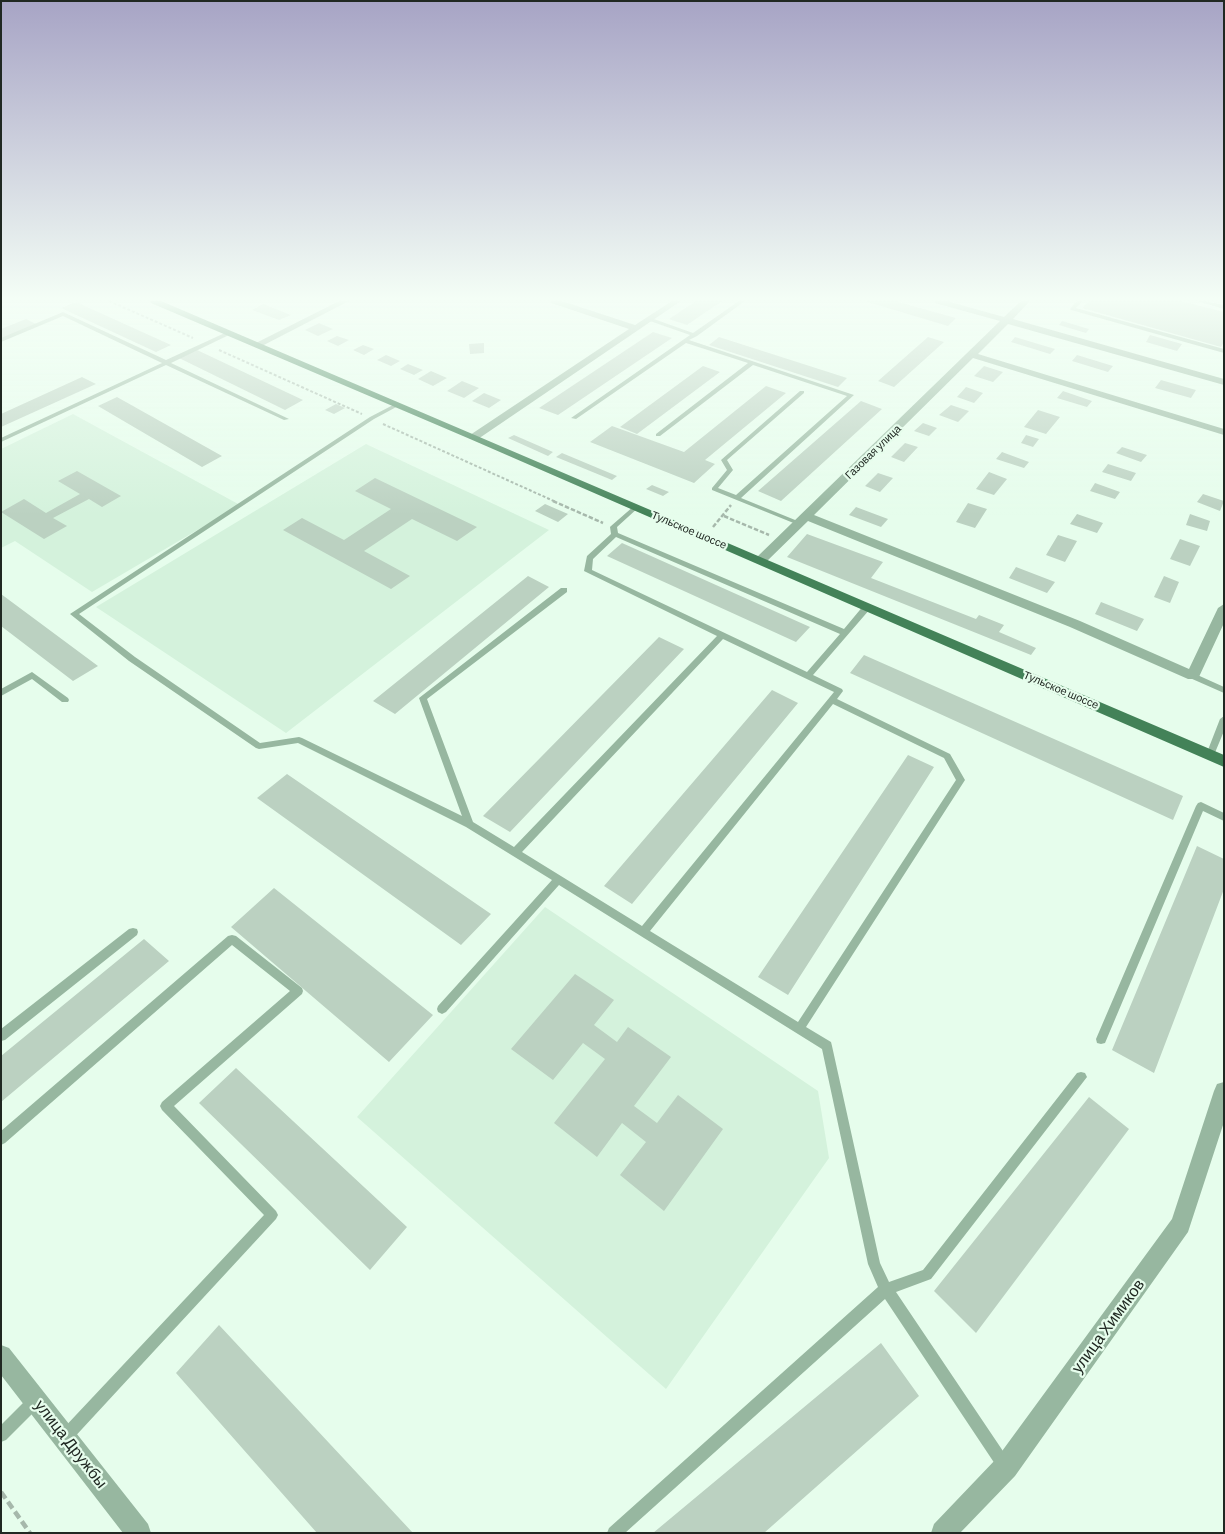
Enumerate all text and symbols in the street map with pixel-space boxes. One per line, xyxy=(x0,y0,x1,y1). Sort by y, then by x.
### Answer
street label: Газовая улица xyxy=(842,422,904,482)
street label: Тульское шоссе xyxy=(649,508,729,552)
street label: Тульское шоссе xyxy=(1021,668,1101,712)
street label: улица Химиков xyxy=(1068,1275,1148,1377)
street label: улица Дружбы xyxy=(31,1396,111,1492)

